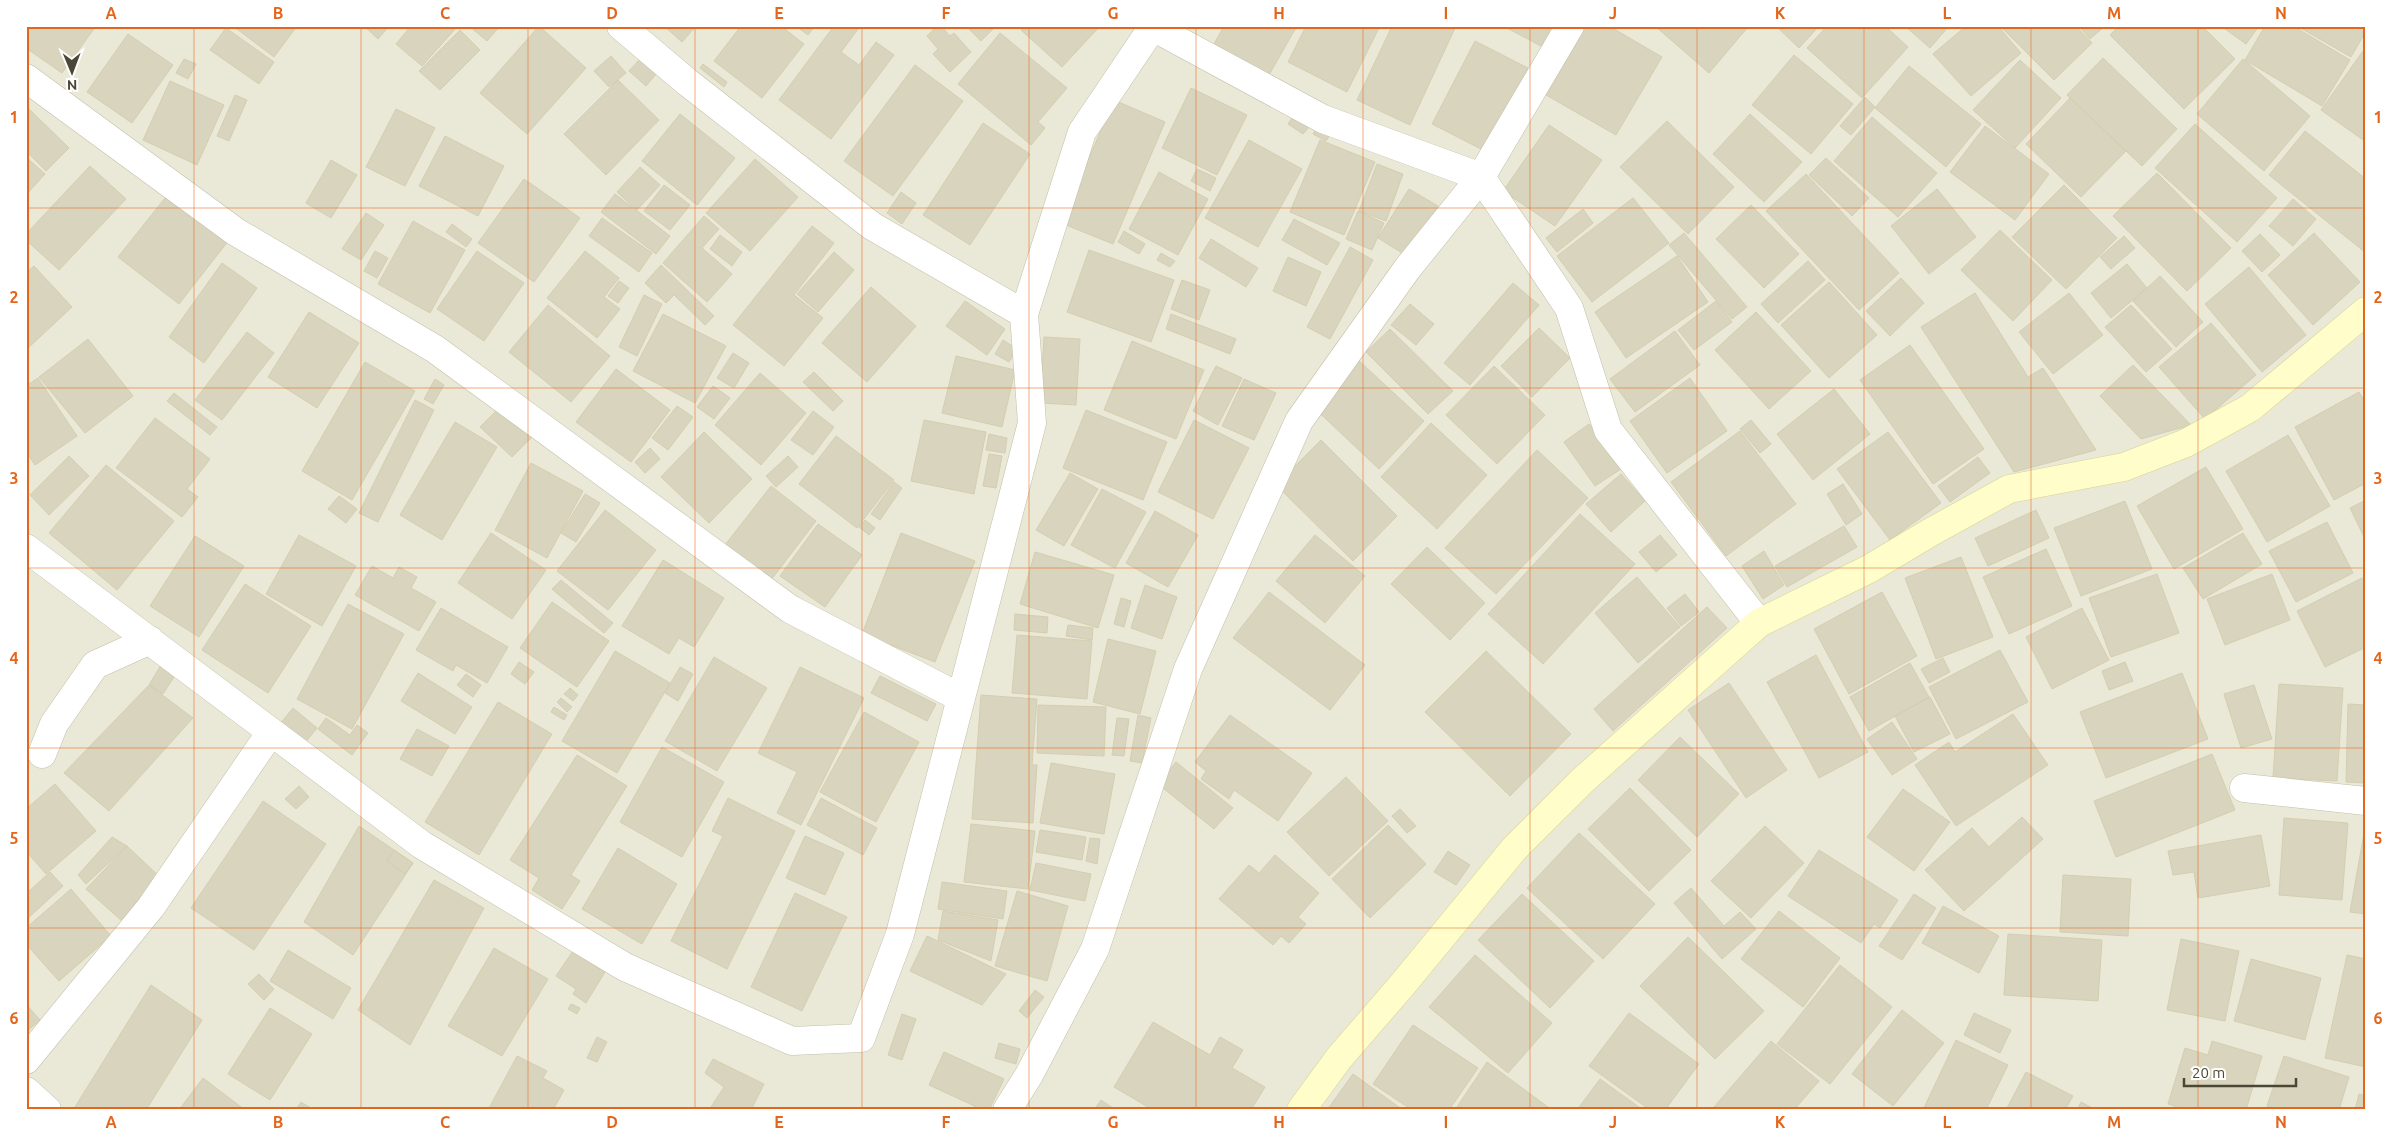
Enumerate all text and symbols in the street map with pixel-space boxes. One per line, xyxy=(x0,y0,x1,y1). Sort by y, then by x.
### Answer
text: A xyxy=(105,4,117,22)
text: B xyxy=(273,4,283,22)
text: C xyxy=(440,4,450,22)
text: D xyxy=(606,4,618,22)
text: E xyxy=(774,4,784,22)
text: F xyxy=(942,4,951,22)
text: G xyxy=(1107,4,1119,22)
text: H xyxy=(1273,4,1285,22)
text: I xyxy=(1444,4,1448,22)
text: J xyxy=(1609,4,1617,22)
text: K xyxy=(1775,4,1786,22)
text: L xyxy=(1943,4,1952,22)
text: M xyxy=(2107,4,2121,22)
text: N xyxy=(2275,4,2287,22)
north arrow xyxy=(48,48,98,98)
text: N xyxy=(67,77,78,93)
text: 1 xyxy=(9,108,19,126)
text: 1 xyxy=(2373,108,2383,126)
text: 2 xyxy=(9,288,19,306)
text: 2 xyxy=(2373,288,2383,306)
text: 3 xyxy=(9,469,19,487)
text: 3 xyxy=(2373,469,2383,487)
text: 4 xyxy=(9,649,19,667)
text: 4 xyxy=(2373,649,2383,667)
text: 5 xyxy=(9,829,19,847)
text: 5 xyxy=(2373,829,2383,847)
text: 6 xyxy=(9,1009,19,1027)
text: 6 xyxy=(2373,1009,2383,1027)
scale bar xyxy=(2184,1056,2297,1088)
text: 20 m xyxy=(2192,1064,2225,1081)
text: A xyxy=(105,1113,117,1131)
text: B xyxy=(273,1113,283,1131)
text: C xyxy=(440,1113,450,1131)
text: D xyxy=(606,1113,618,1131)
text: E xyxy=(774,1113,784,1131)
text: F xyxy=(942,1113,951,1131)
text: G xyxy=(1107,1113,1119,1131)
text: H xyxy=(1273,1113,1285,1131)
text: I xyxy=(1444,1113,1448,1131)
text: J xyxy=(1609,1113,1617,1131)
text: K xyxy=(1775,1113,1786,1131)
text: L xyxy=(1943,1113,1952,1131)
text: M xyxy=(2107,1113,2121,1131)
text: N xyxy=(2275,1113,2287,1131)

